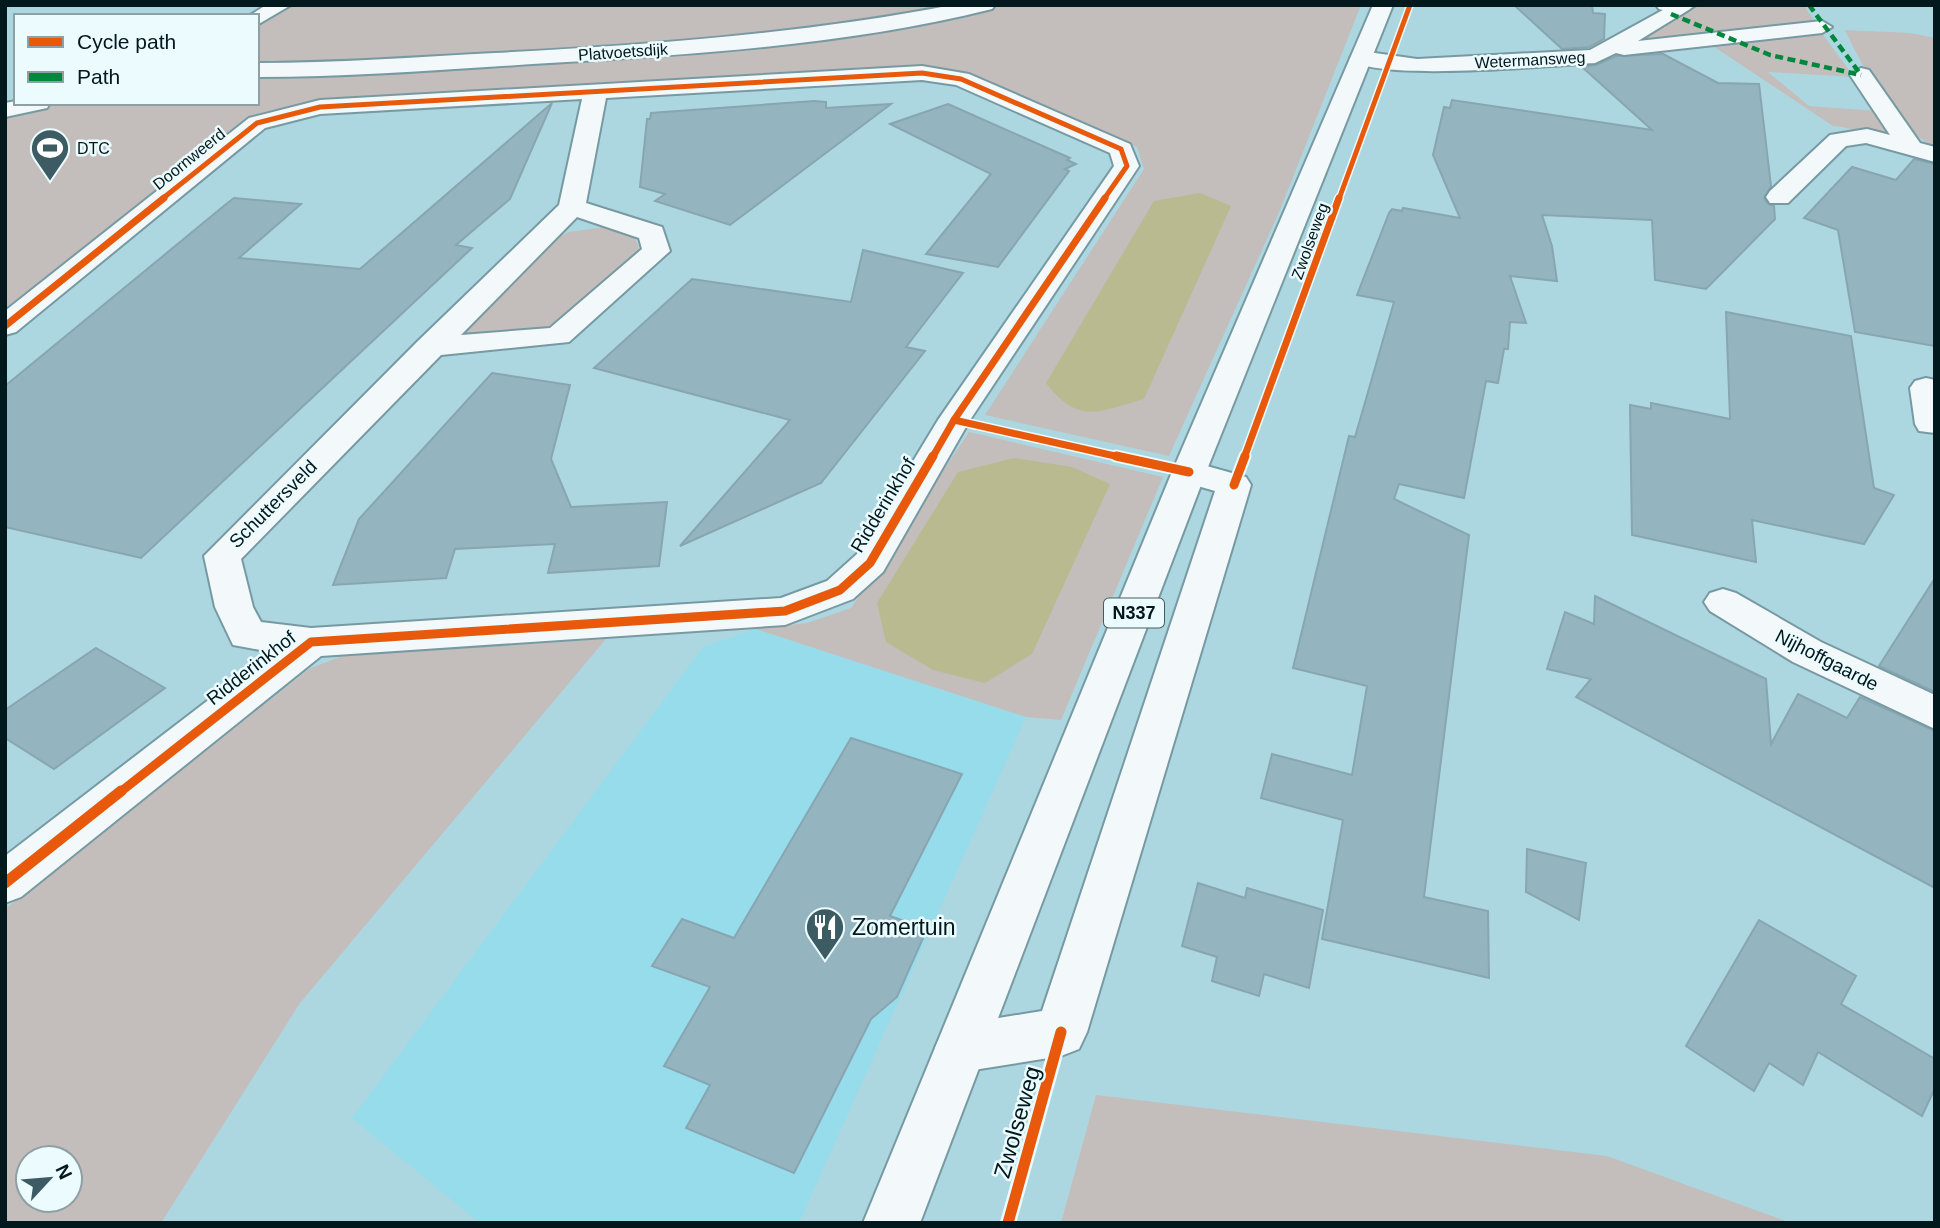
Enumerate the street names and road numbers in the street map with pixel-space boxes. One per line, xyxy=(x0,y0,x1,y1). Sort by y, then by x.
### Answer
street label: Platvoetsdijk xyxy=(578,40,669,64)
street label: Wetermansweg xyxy=(1474,49,1586,71)
street label: Doornweerd xyxy=(150,125,228,193)
street label: Zwolseweg xyxy=(1288,200,1332,282)
street label: Ridderinkhof xyxy=(847,453,920,556)
street label: Schuttersveld xyxy=(225,456,321,552)
road number: N337 xyxy=(1104,598,1164,628)
street label: Nijhoffgaarde xyxy=(1772,625,1882,695)
street label: Ridderinkhof xyxy=(203,626,300,709)
street label: Zwolseweg xyxy=(989,1063,1045,1181)

